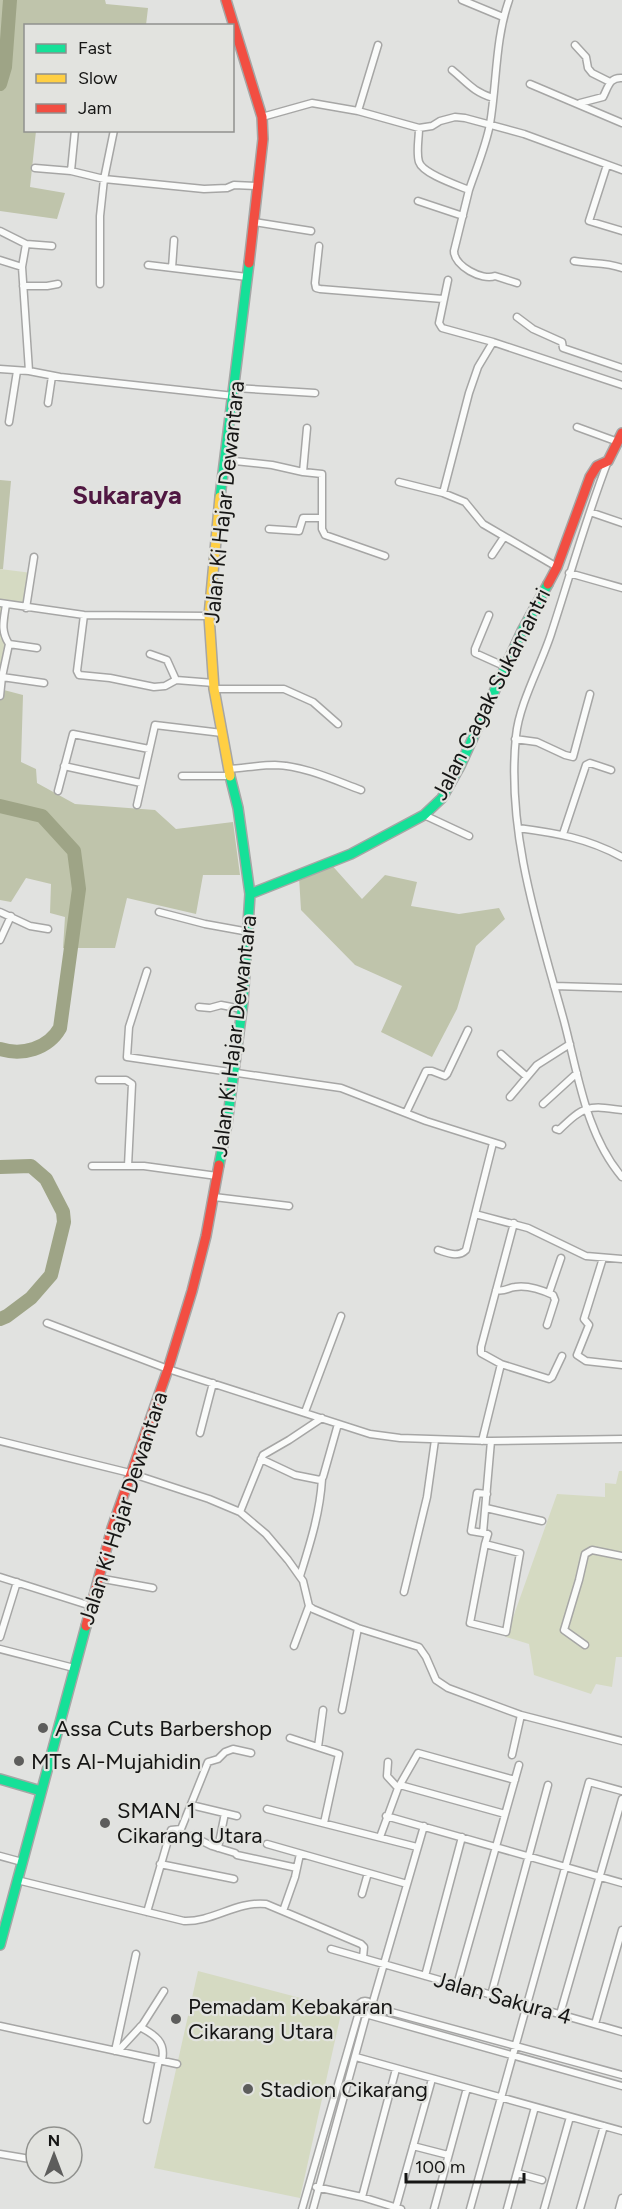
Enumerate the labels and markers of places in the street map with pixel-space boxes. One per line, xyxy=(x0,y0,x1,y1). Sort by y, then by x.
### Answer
place label: Assa Cuts Barbershop xyxy=(55,1715,272,1742)
marker: Assa Cuts Barbershop xyxy=(36,1721,50,1735)
place label: MTs Al-Mujahidin xyxy=(31,1748,201,1775)
marker: MTs Al-Mujahidin xyxy=(12,1754,26,1768)
place label: SMAN 1 Cikarang Utara xyxy=(117,1797,263,1849)
marker: SMAN 1 Cikarang Utara xyxy=(98,1816,112,1830)
place label: Pemadam Kebakaran Cikarang Utara xyxy=(188,1993,393,2045)
marker: Pemadam Kebakaran Cikarang Utara xyxy=(169,2012,183,2026)
place label: Stadion Cikarang xyxy=(260,2076,428,2103)
marker: Stadion Cikarang xyxy=(241,2082,255,2096)

